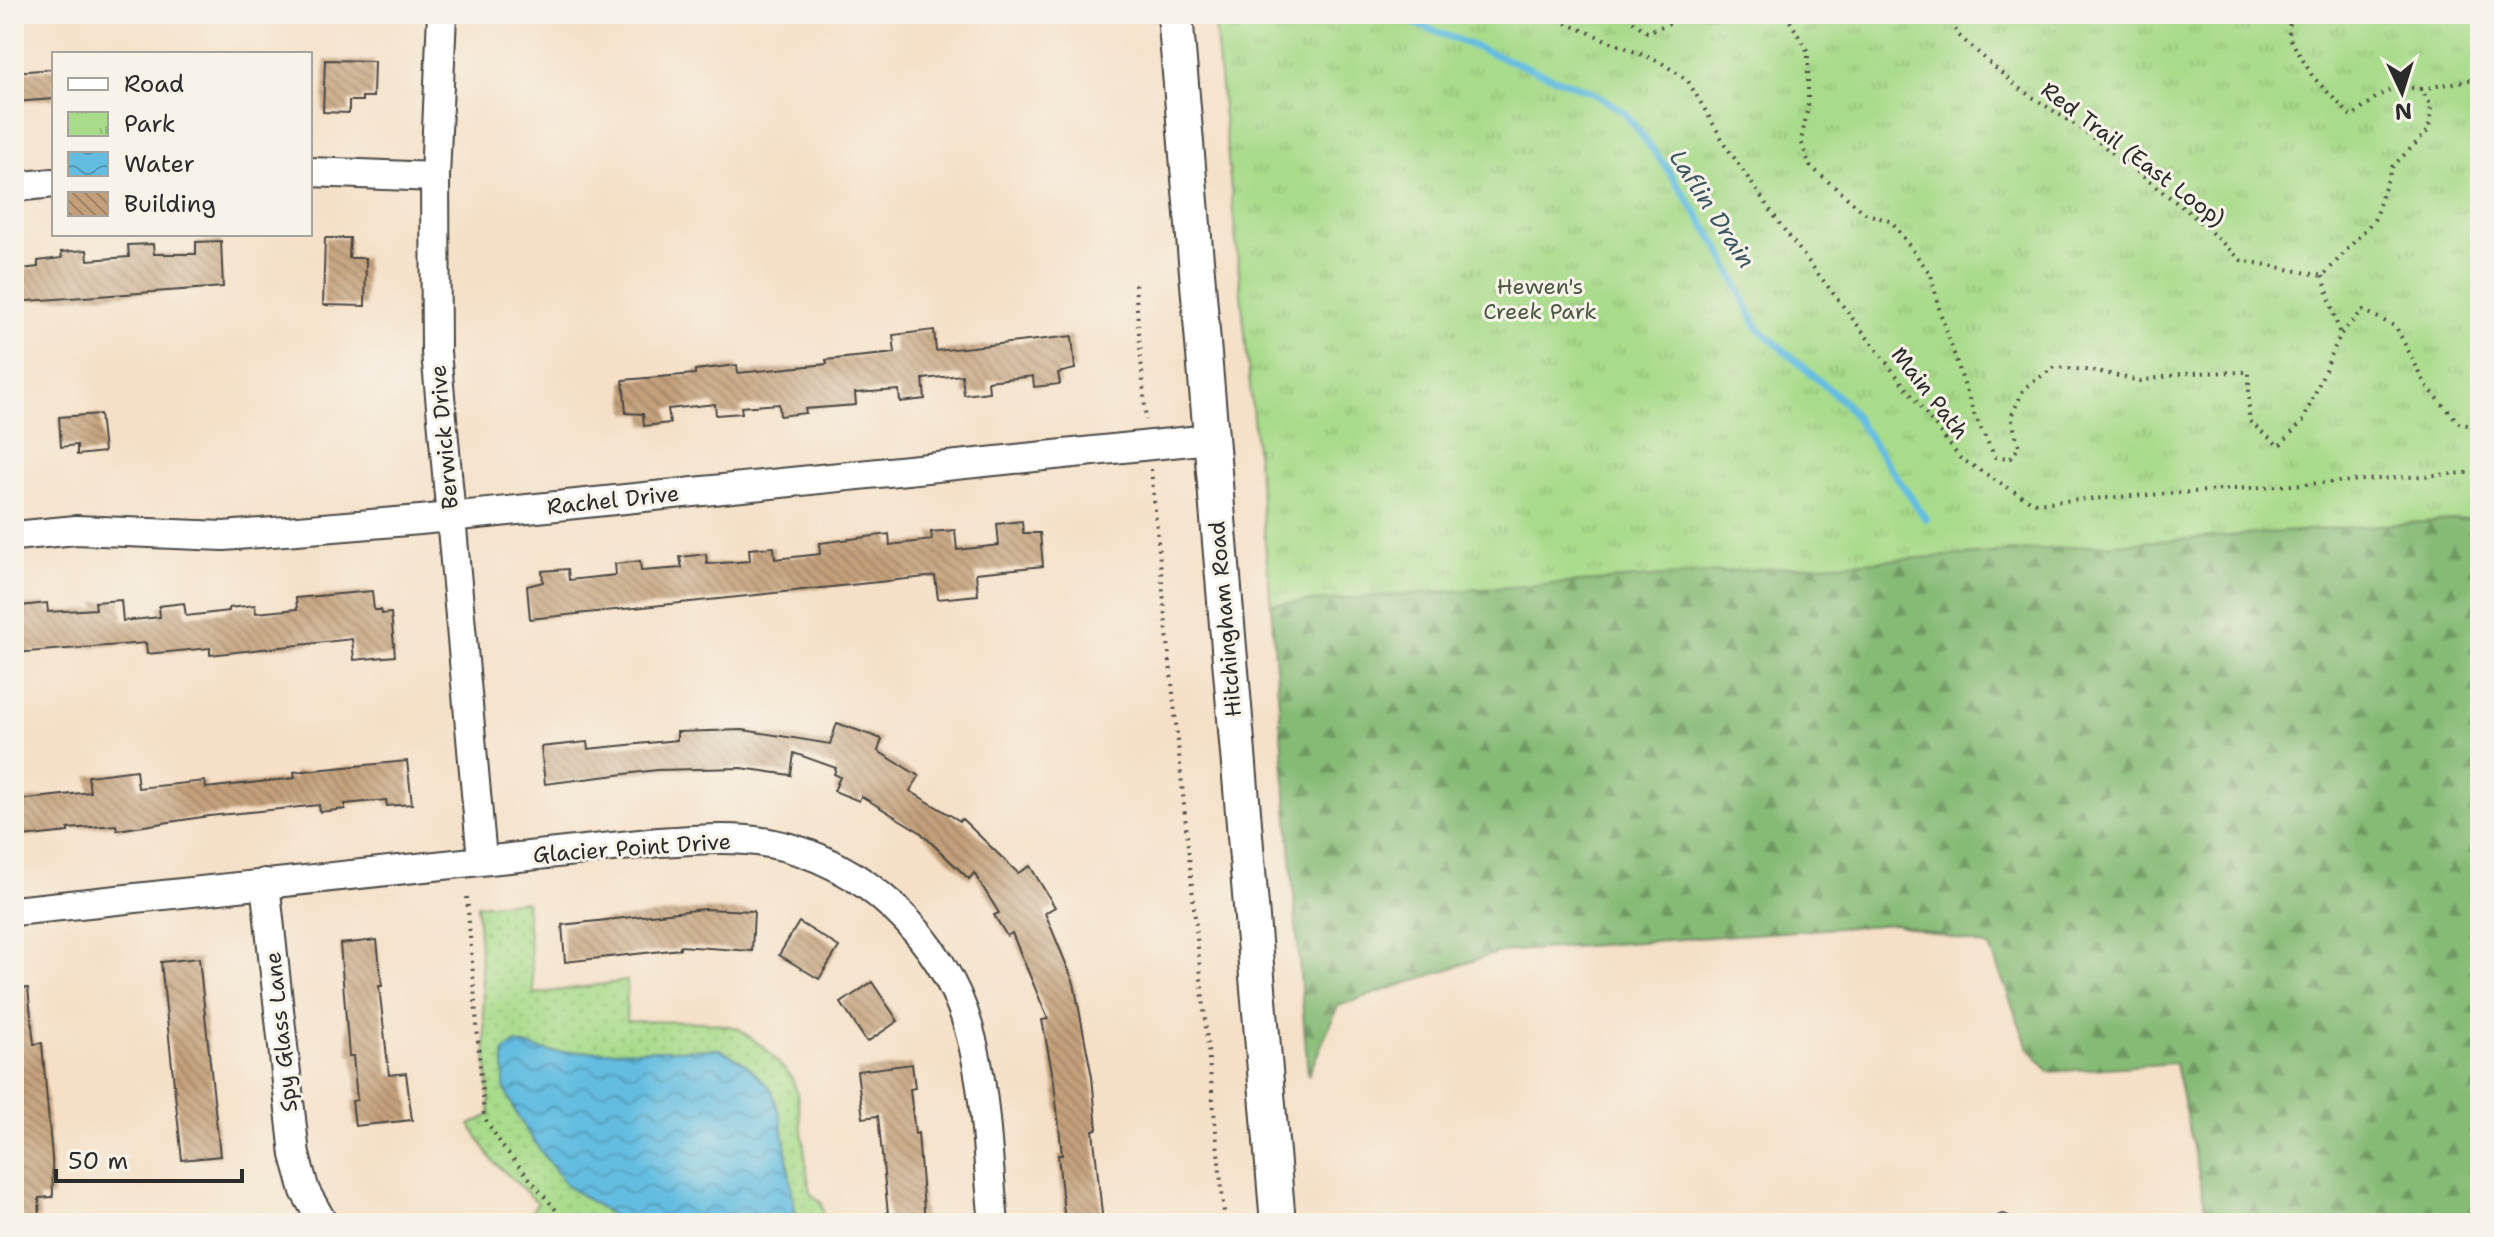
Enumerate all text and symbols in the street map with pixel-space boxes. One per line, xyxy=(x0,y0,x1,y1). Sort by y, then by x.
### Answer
legend xyxy=(52,52,312,236)
north arrow xyxy=(2362,52,2442,132)
text: Road xyxy=(124,68,184,100)
street label: Red Trail (East Loop) xyxy=(2035,75,2231,233)
text: N xyxy=(2394,96,2413,127)
text: Park xyxy=(124,108,176,140)
water label: Laflin Drain xyxy=(1662,143,1762,275)
text: Water xyxy=(124,148,195,180)
text: Building xyxy=(124,188,216,220)
park label: Hewen's Creek Park xyxy=(1483,272,1597,326)
street label: Main Path xyxy=(1885,341,1975,445)
street label: Berwick Drive xyxy=(423,364,465,510)
street label: Rachel Drive xyxy=(545,479,681,521)
street label: Hitchingham Road xyxy=(1202,520,1248,718)
street label: Glacier Point Drive xyxy=(532,827,732,869)
street label: Spy Glass Lane xyxy=(258,950,304,1114)
scale bar xyxy=(56,1133,242,1183)
text: 50 m xyxy=(68,1145,128,1177)

